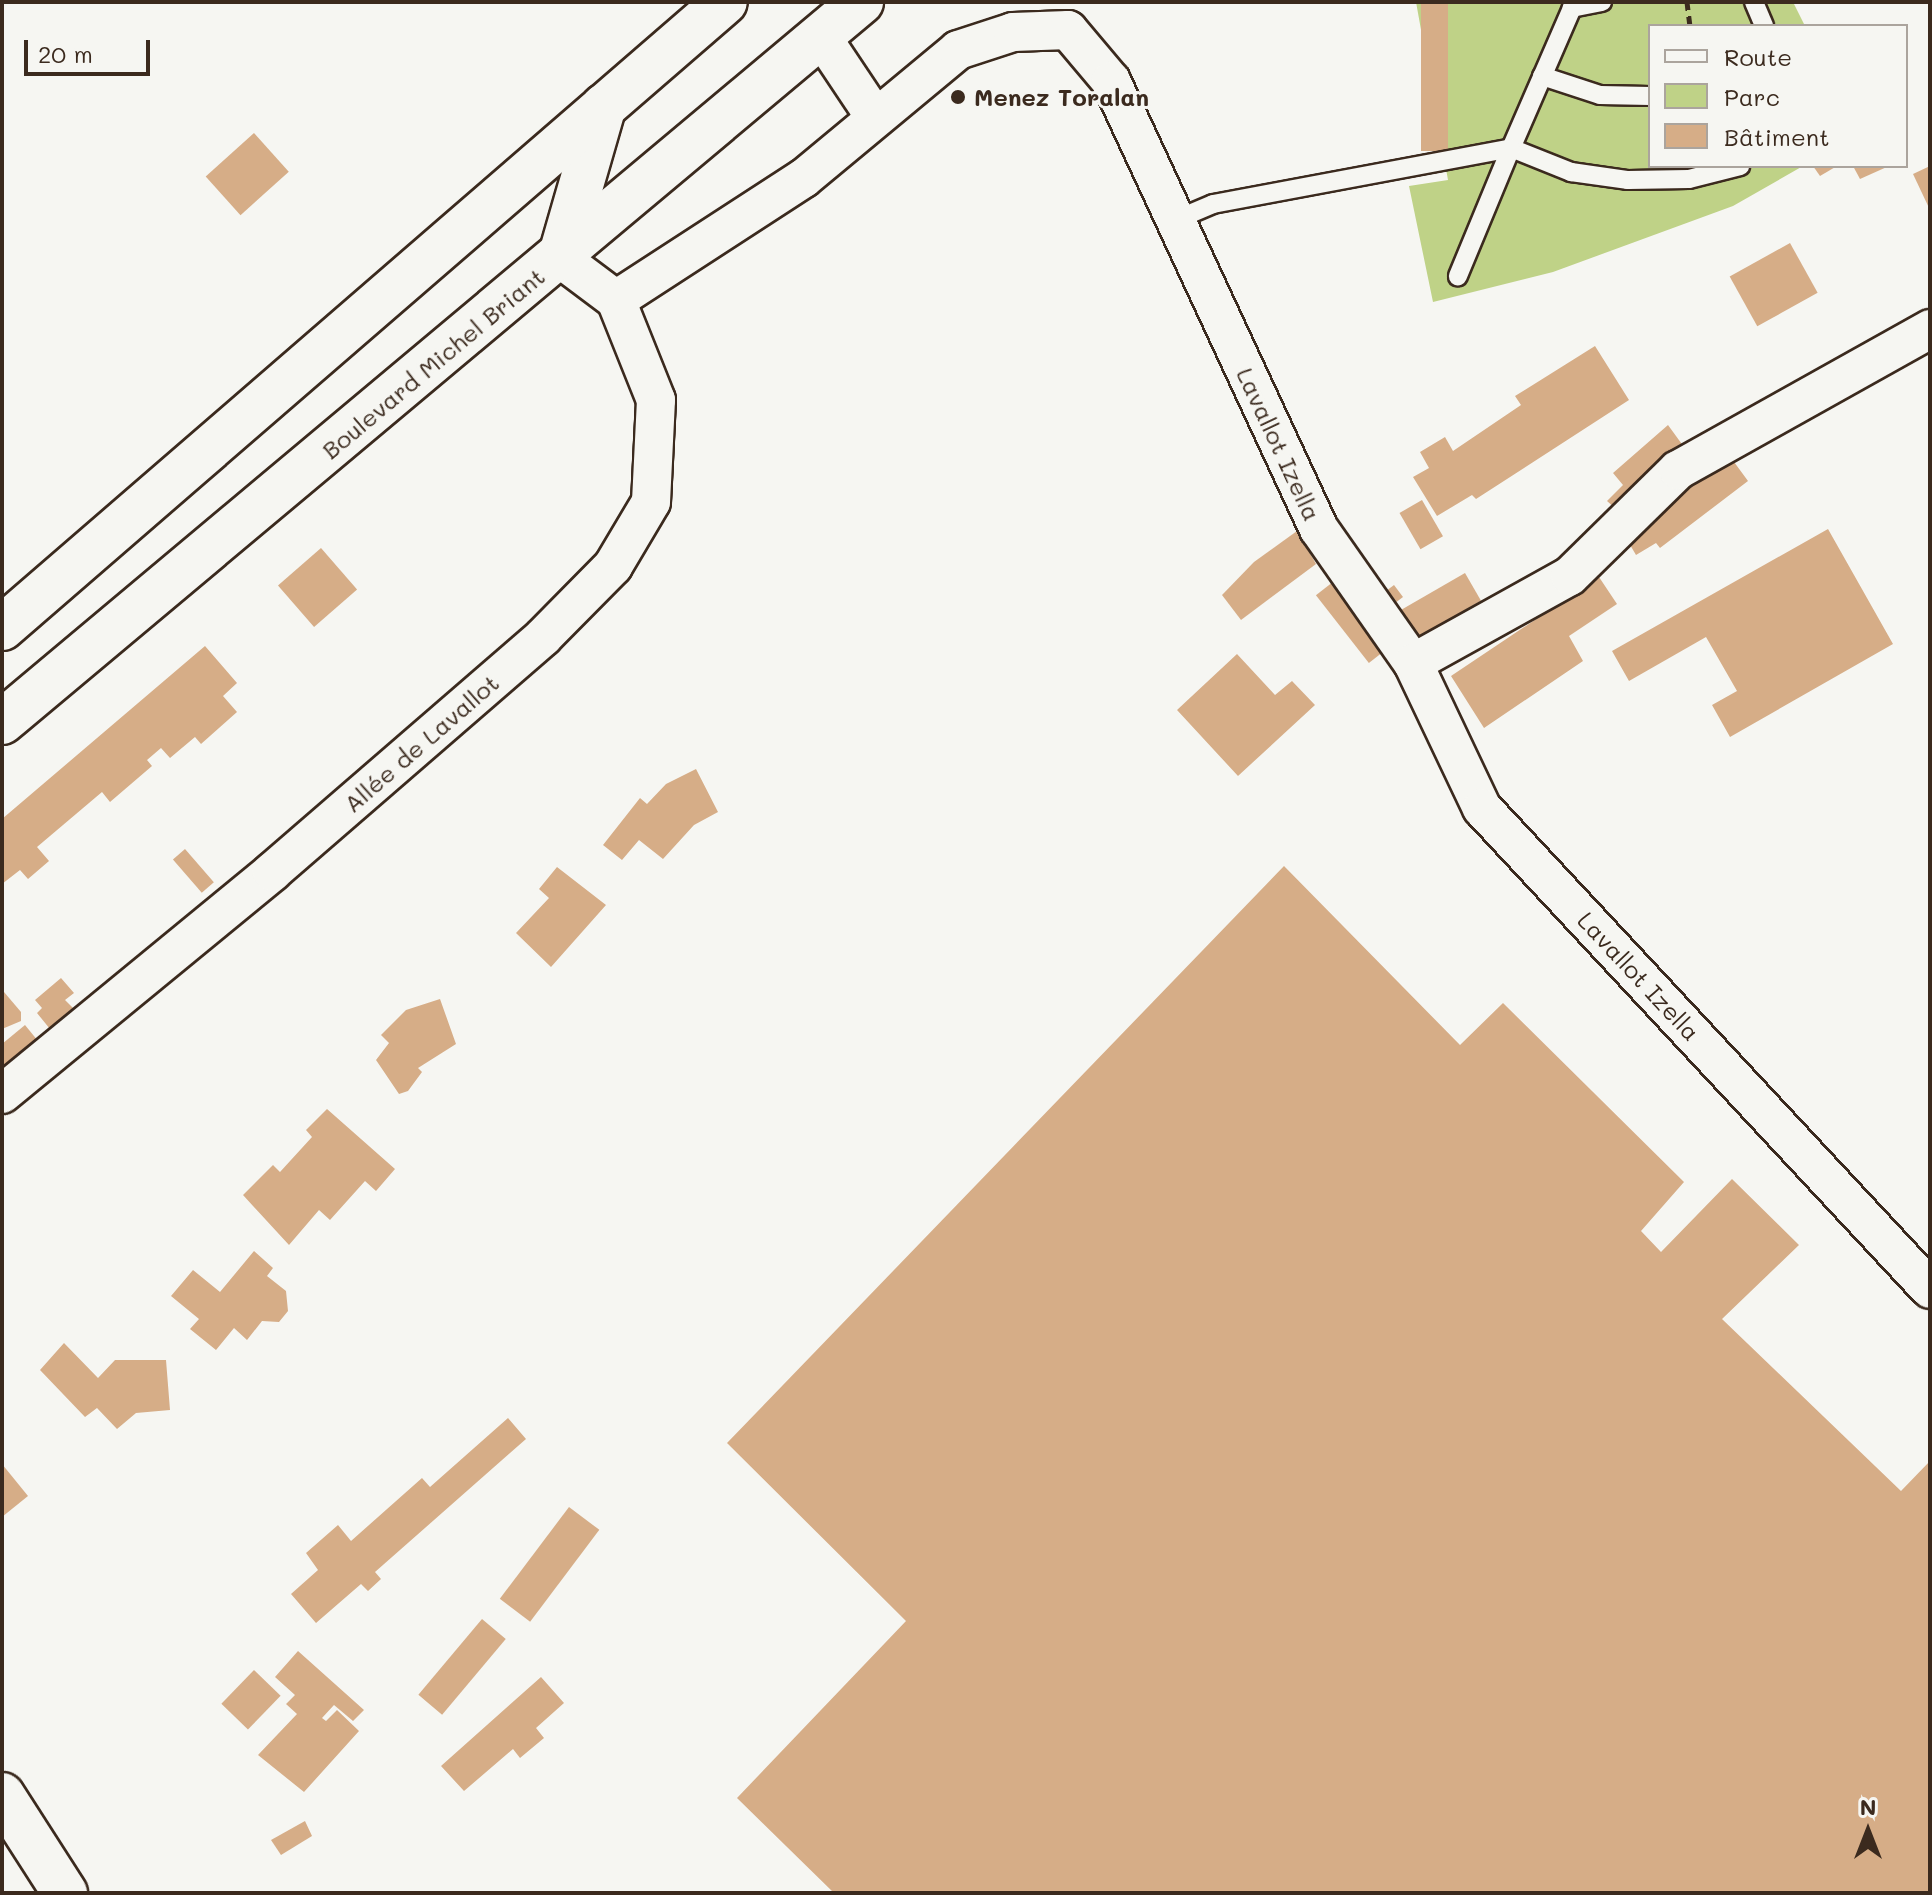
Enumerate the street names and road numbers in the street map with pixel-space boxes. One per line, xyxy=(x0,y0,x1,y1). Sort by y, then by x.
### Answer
street label: Boulevard Michel Briant xyxy=(316,261,550,465)
street label: Lavallot Izella xyxy=(1231,363,1327,525)
street label: Allée de Lavallot xyxy=(338,668,504,818)
street label: Lavallot Izella xyxy=(1572,906,1706,1046)

